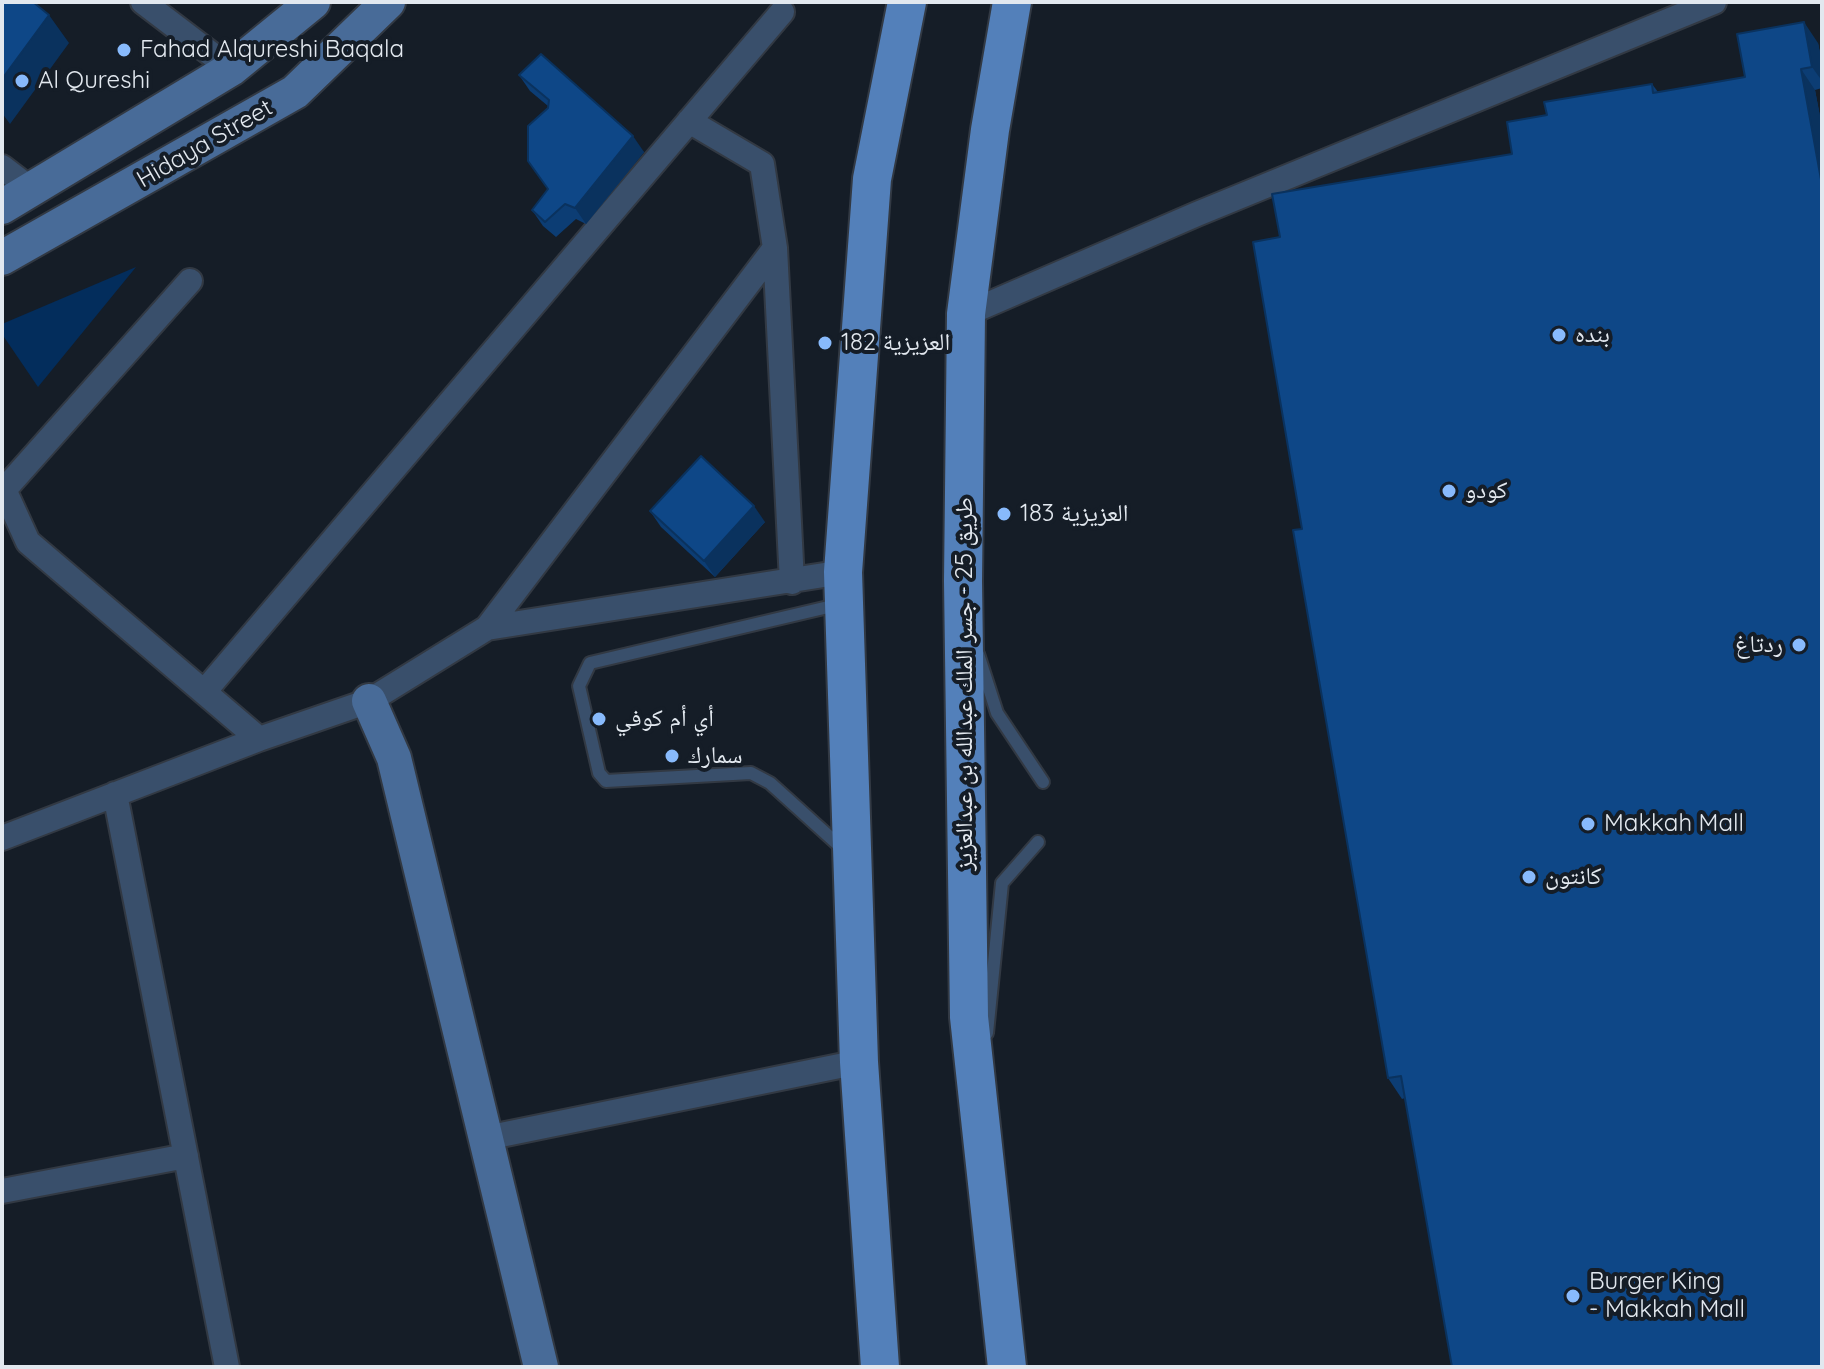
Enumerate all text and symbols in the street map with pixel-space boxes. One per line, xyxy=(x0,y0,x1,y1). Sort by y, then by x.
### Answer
place label: Fahad Alqureshi Baqala xyxy=(140,36,404,64)
marker: Fahad Alqureshi Baqala xyxy=(115,41,133,59)
place label: Al Qureshi xyxy=(38,67,150,95)
marker: Al Qureshi xyxy=(13,72,31,90)
street label: Hidaya Street xyxy=(132,94,278,194)
place label: بنده xyxy=(1575,321,1610,349)
marker: بنده xyxy=(1550,326,1568,344)
place label: العزيزية 182 xyxy=(841,329,950,357)
marker: العزيزية 182 xyxy=(816,334,834,352)
place label: كودو xyxy=(1465,477,1507,505)
marker: كودو xyxy=(1440,482,1458,500)
street label: طريق 25 - جسر الملك عبدالله بن عبدالعزيز xyxy=(951,497,979,871)
place label: العزيزية 183 xyxy=(1020,500,1128,528)
marker: العزيزية 183 xyxy=(995,505,1013,523)
place label: ردتاغ xyxy=(1735,631,1783,659)
marker: ردتاغ xyxy=(1790,636,1808,654)
place label: أي أم كوفي xyxy=(615,705,714,733)
marker: أي أم كوفي xyxy=(590,710,608,728)
place label: سمارك xyxy=(688,742,742,770)
marker: سمارك xyxy=(663,747,681,765)
place label: Makkah Mall xyxy=(1604,810,1744,838)
marker: Makkah Mall xyxy=(1579,815,1597,833)
place label: كانتون xyxy=(1545,863,1602,891)
marker: كانتون xyxy=(1520,868,1538,886)
place label: Burger King - Makkah Mall xyxy=(1589,1268,1745,1324)
marker: Burger King - Makkah Mall xyxy=(1564,1287,1582,1305)

